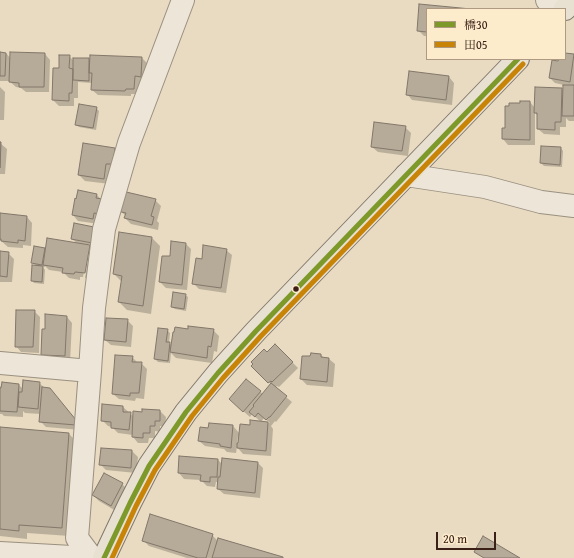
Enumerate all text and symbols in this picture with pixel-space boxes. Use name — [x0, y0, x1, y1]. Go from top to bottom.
legend — [426, 8, 566, 60]
text: 橋30 — [464, 16, 488, 33]
text: 田05 — [464, 36, 488, 53]
unlabelled marker — [291, 284, 301, 294]
scale bar — [438, 524, 498, 550]
text: 20 m — [443, 530, 467, 547]

